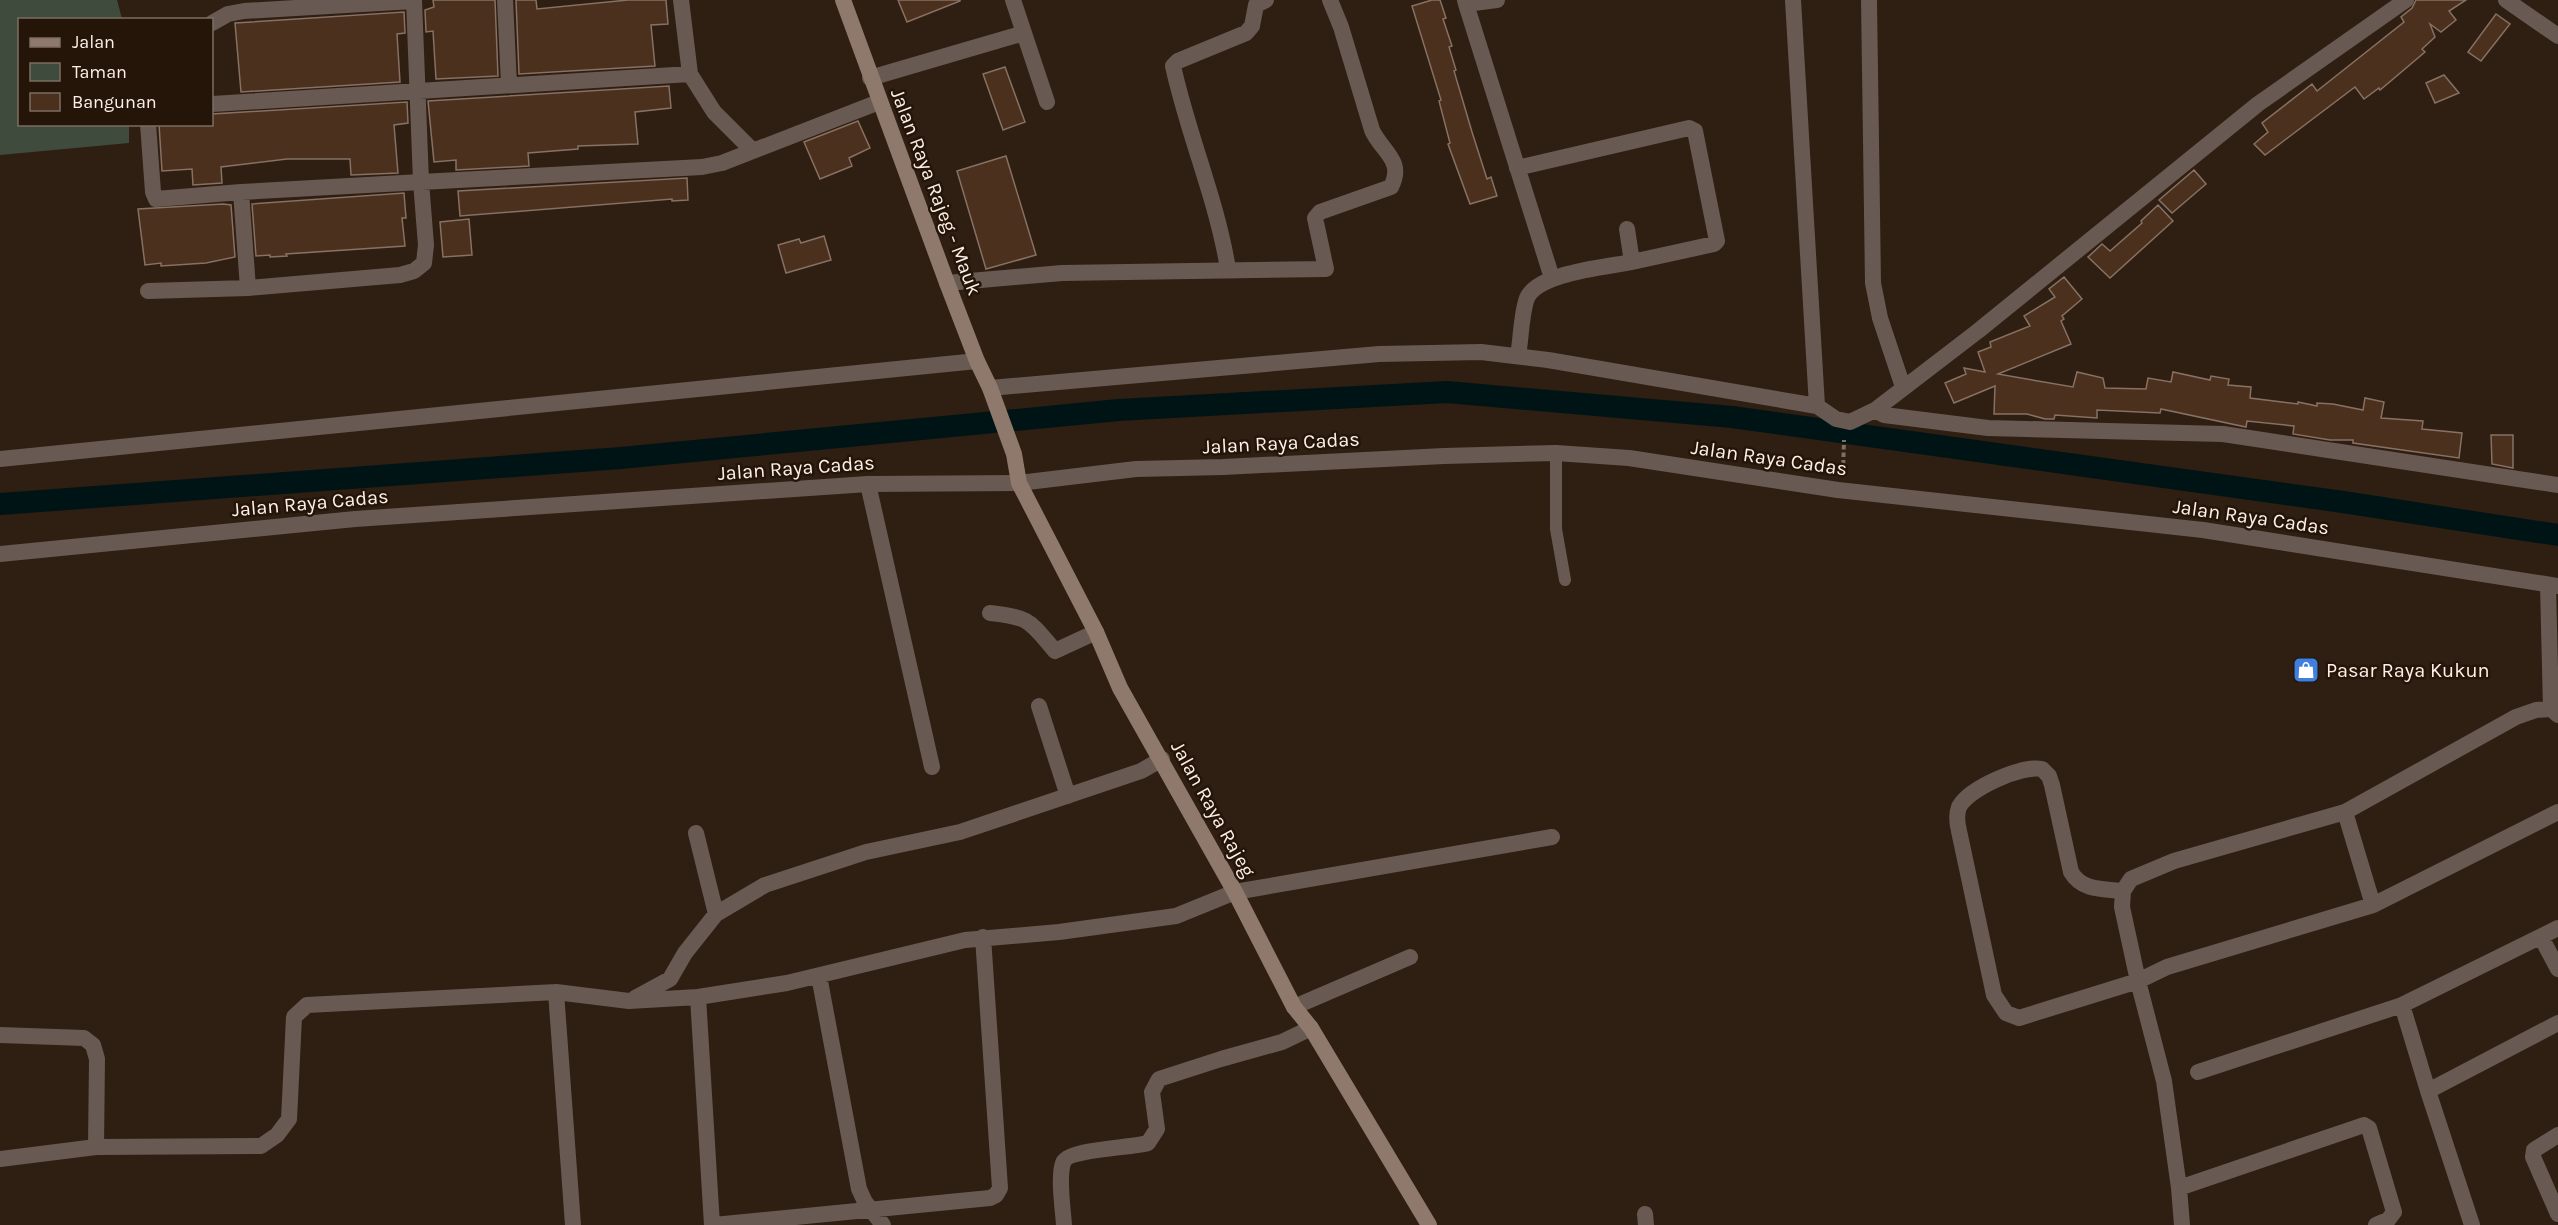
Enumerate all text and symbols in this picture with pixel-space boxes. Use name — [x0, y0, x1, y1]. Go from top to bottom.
legend — [18, 18, 213, 126]
text: Jalan — [72, 31, 115, 53]
text: Taman — [72, 61, 127, 83]
street label: Jalan Raya Rajeg - Mauk — [886, 85, 986, 299]
text: Bangunan — [72, 91, 157, 113]
street label: Jalan Raya Cadas — [1202, 427, 1360, 459]
street label: Jalan Raya Cadas — [1689, 436, 1849, 480]
street label: Jalan Raya Cadas — [717, 451, 875, 485]
street label: Jalan Raya Cadas — [231, 485, 389, 521]
street label: Jalan Raya Cadas — [2171, 495, 2331, 539]
shop icon: Pasar Raya Kukun — [2291, 655, 2321, 685]
place label: Pasar Raya Kukun — [2326, 659, 2490, 682]
street label: Jalan Raya Rajeg — [1166, 737, 1260, 881]

